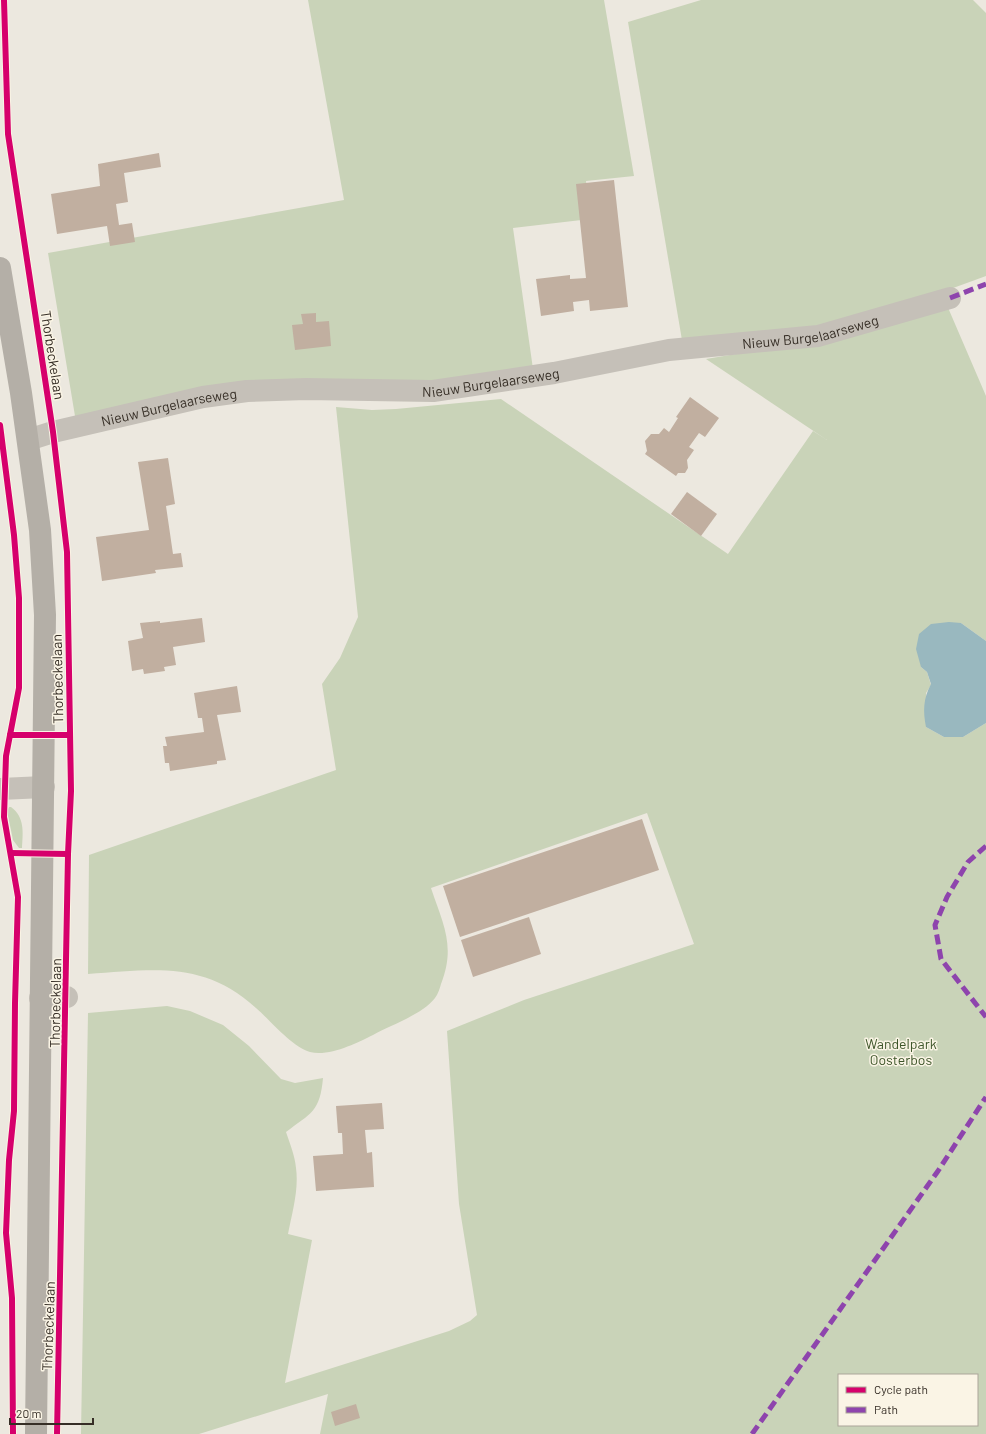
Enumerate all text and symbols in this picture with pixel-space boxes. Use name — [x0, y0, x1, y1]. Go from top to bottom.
street label: Thorbeckelaan — [38, 309, 68, 401]
street label: Nieuw Burgelaarseweg — [741, 311, 880, 352]
street label: Nieuw Burgelaarseweg — [422, 364, 561, 400]
street label: Nieuw Burgelaarseweg — [99, 384, 238, 429]
street label: Thorbeckelaan — [48, 634, 66, 724]
street label: Thorbeckelaan — [46, 958, 64, 1048]
park label: Wandelpark Oosterbos — [865, 1035, 937, 1068]
street label: Thorbeckelaan — [38, 1281, 58, 1371]
legend — [838, 1374, 978, 1426]
text: Cycle path — [874, 1382, 928, 1396]
scale bar — [10, 1400, 93, 1426]
text: Path — [874, 1402, 898, 1416]
text: 20 m — [16, 1406, 42, 1420]

